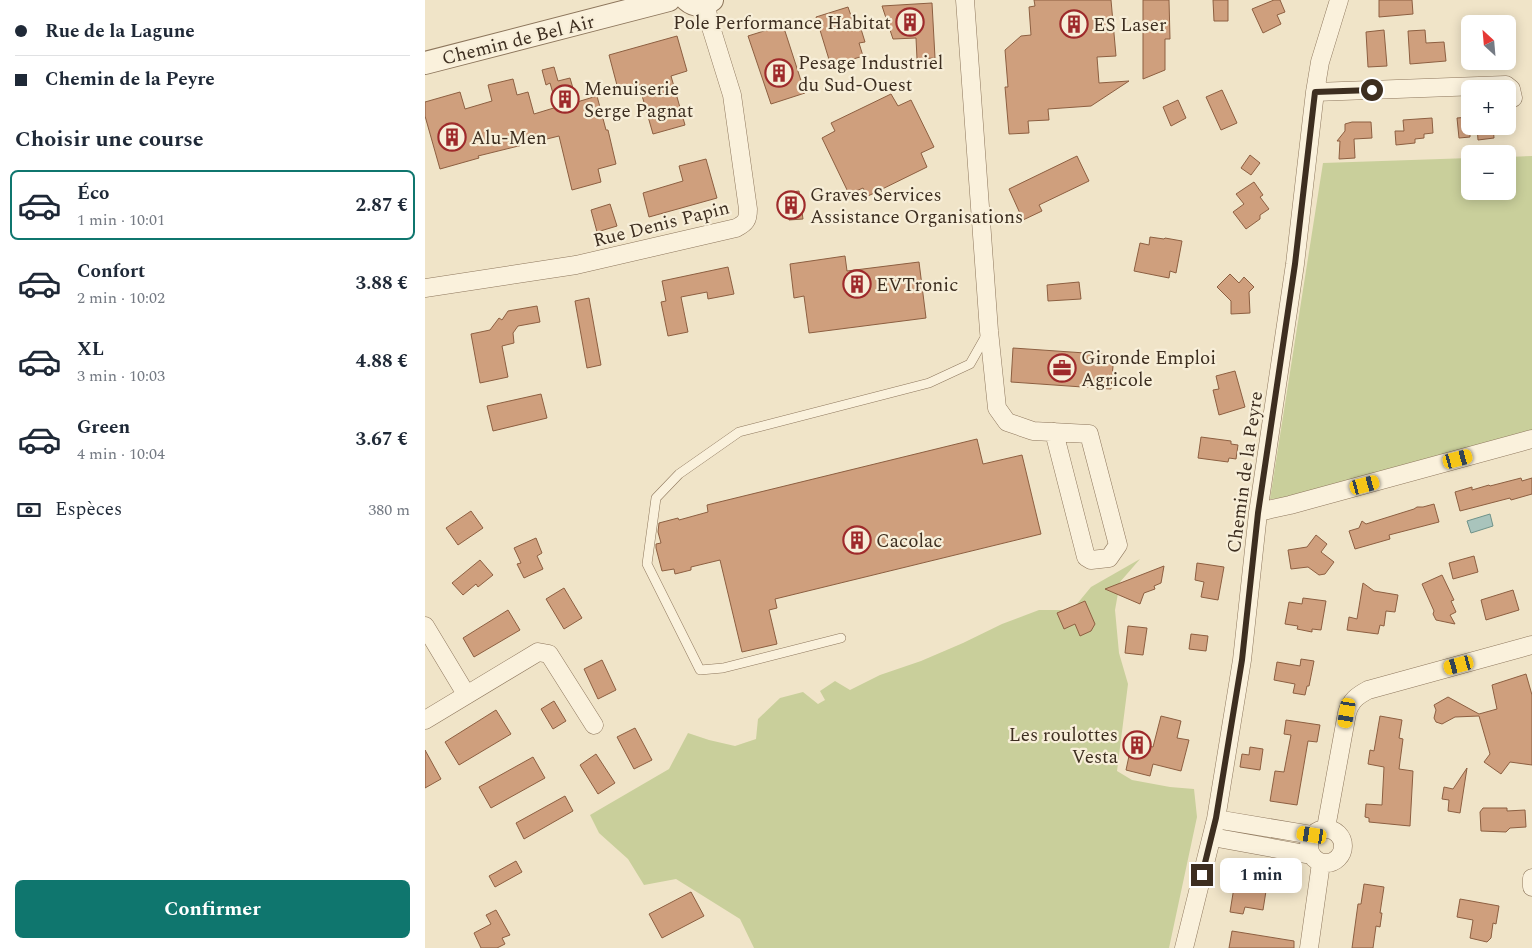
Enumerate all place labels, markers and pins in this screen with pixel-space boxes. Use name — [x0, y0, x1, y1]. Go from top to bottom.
building icon: Pole Performance Habitat — [895, 7, 925, 37]
place label: Pole Performance Habitat — [673, 9, 891, 38]
building icon: ES Laser — [1059, 9, 1089, 39]
place label: ES Laser — [1093, 11, 1167, 40]
place label: Pesage Industriel du Sud-Ouest — [798, 49, 943, 100]
building icon: Pesage Industriel du Sud-Ouest — [764, 58, 794, 88]
place label: Menuiserie Serge Pagnat — [584, 75, 694, 126]
building icon: Menuiserie Serge Pagnat — [550, 84, 580, 114]
building icon: Alu-Men — [437, 122, 467, 152]
place label: Alu-Men — [471, 124, 547, 153]
place label: Graves Services Assistance Organisations — [810, 181, 1023, 232]
building icon: Graves Services Assistance Organisations — [776, 190, 806, 220]
building icon: EVTronic — [842, 269, 872, 299]
place label: EVTronic — [876, 271, 958, 300]
place label: Gironde Emploi Agricole — [1081, 344, 1216, 395]
office icon: Gironde Emploi Agricole — [1047, 353, 1077, 383]
building icon: Cacolac — [842, 525, 872, 555]
place label: Cacolac — [876, 527, 942, 556]
place label: Les roulottes Vesta — [1009, 721, 1119, 772]
building icon: Les roulottes Vesta — [1122, 730, 1152, 760]

